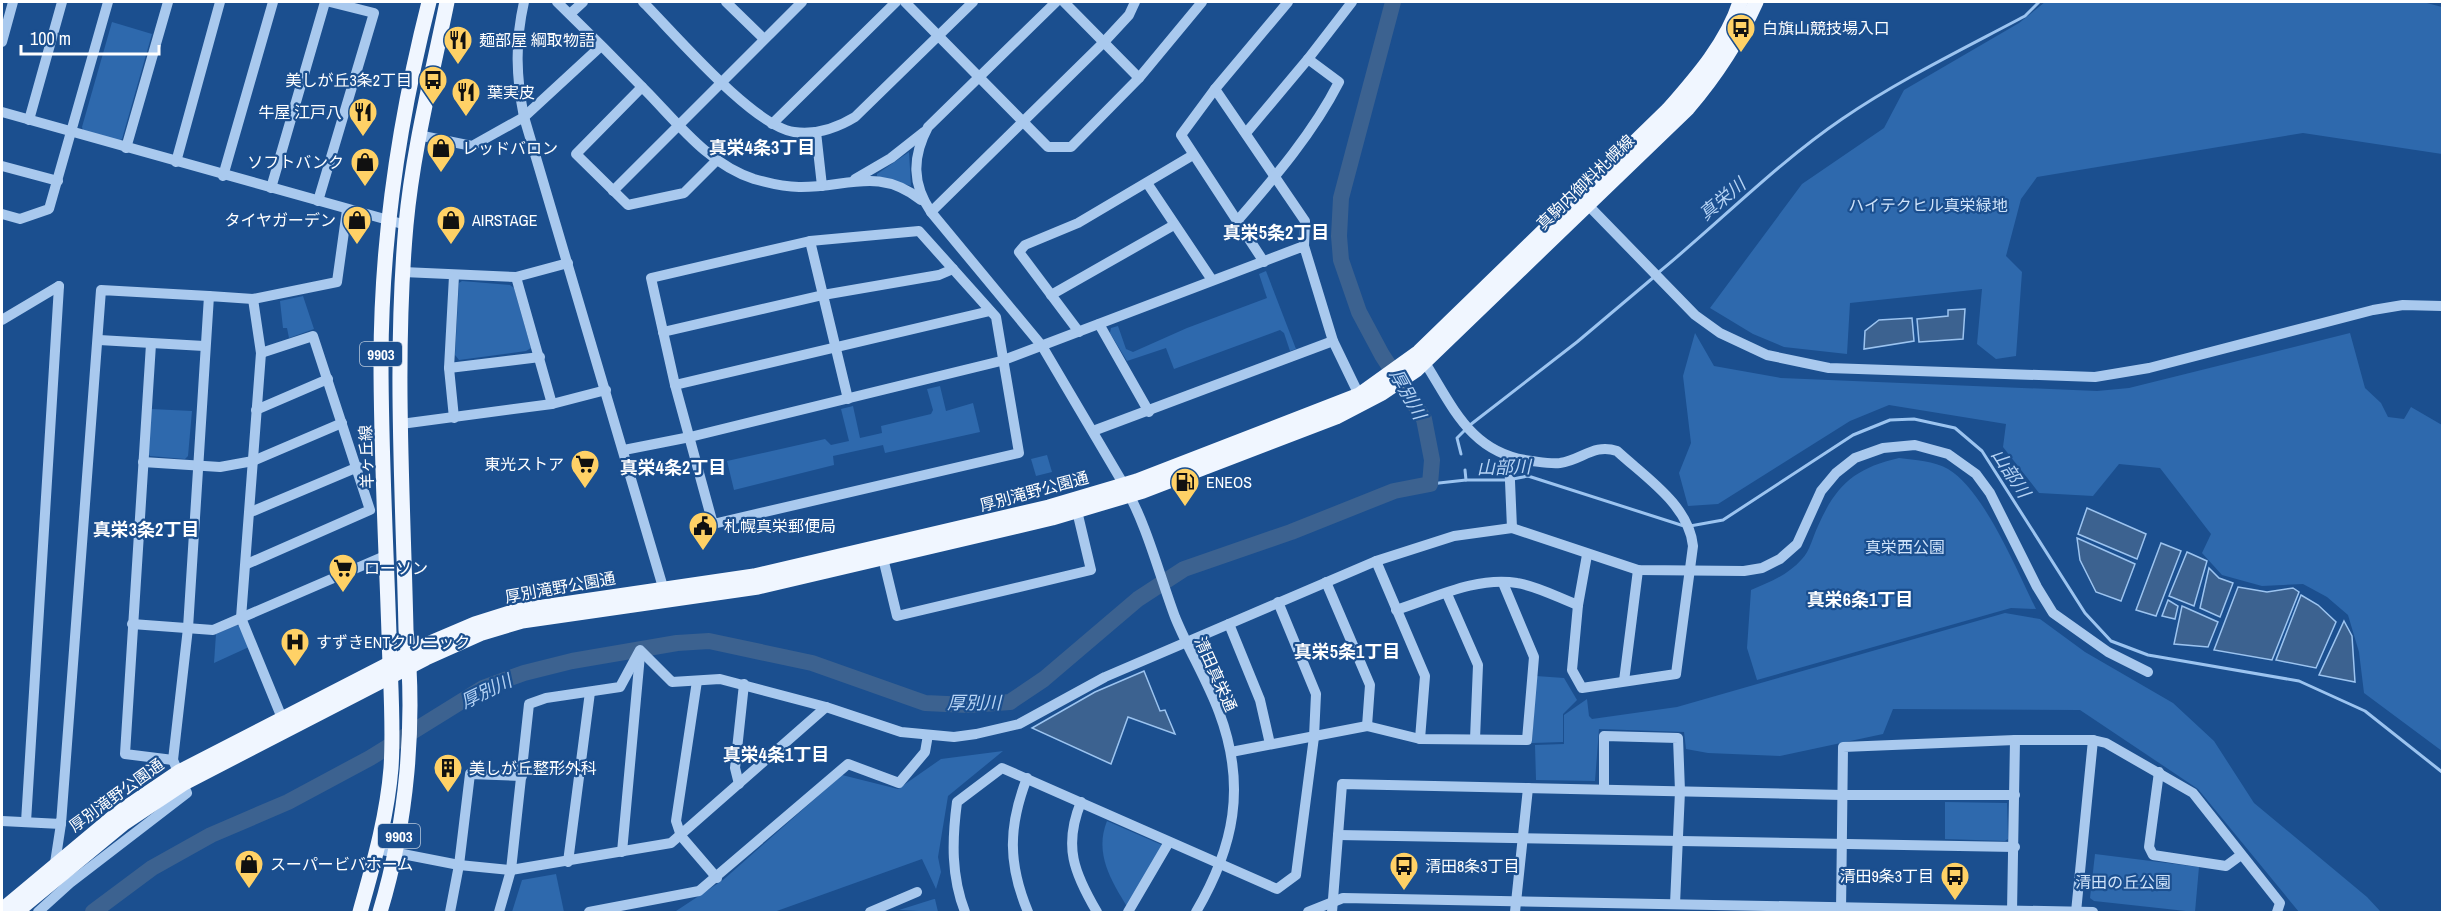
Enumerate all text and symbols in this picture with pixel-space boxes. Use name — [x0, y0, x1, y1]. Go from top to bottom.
bus stop icon: 白旗山競技場入口 — [1725, 12, 1757, 54]
place label: 白旗山競技場入口 — [1762, 17, 1890, 39]
scale bar — [21, 18, 159, 56]
restaurant icon: 麺部屋 綱取物語 — [442, 24, 474, 66]
text: 100 m — [30, 26, 71, 51]
place label: 麺部屋 綱取物語 — [479, 29, 595, 51]
bus stop icon: 美しが丘3条2丁目 — [417, 64, 449, 106]
place label: 美しが丘3条2丁目 — [285, 69, 412, 91]
restaurant icon: 葉実皮 — [450, 76, 482, 118]
place label: 葉実皮 — [487, 81, 535, 103]
restaurant icon: 牛屋 江戸八 — [347, 96, 379, 138]
place label: 牛屋 江戸八 — [258, 101, 342, 123]
street label: 真駒内御料札幌線 — [1531, 130, 1639, 234]
shop icon: レッドバロン — [425, 132, 457, 174]
district label: 真栄4条3丁目 — [709, 135, 815, 160]
place label: レッドバロン — [462, 137, 558, 159]
shop icon: ソフトバンク — [349, 146, 381, 188]
place label: ソフトバンク — [247, 151, 344, 173]
water label: 真栄川 — [1693, 171, 1752, 226]
park label: ハイテクヒル真栄緑地 — [1848, 194, 2008, 216]
shop icon: タイヤガーデン — [341, 204, 373, 246]
shop icon: AIRSTAGE — [435, 204, 467, 246]
place label: タイヤガーデン — [224, 209, 336, 231]
place label: AIRSTAGE — [471, 209, 537, 231]
district label: 真栄5条2丁目 — [1223, 220, 1329, 245]
road number: 9903 — [360, 342, 402, 366]
water label: 厚別川 — [1384, 364, 1433, 425]
street label: 羊ヶ丘線 — [354, 425, 378, 489]
water label: 山部川 — [1986, 444, 2037, 504]
supermarket icon: 東光ストア — [569, 448, 601, 490]
place label: 東光ストア — [484, 453, 564, 475]
water label: 山部川 — [1477, 454, 1533, 480]
district label: 真栄4条2丁目 — [620, 455, 726, 480]
street label: 厚別滝野公園通 — [977, 466, 1091, 516]
fuel station icon: ENEOS — [1169, 466, 1201, 508]
place label: ENEOS — [1206, 471, 1252, 493]
public building icon: 札幌真栄郵便局 — [687, 510, 719, 552]
place label: 札幌真栄郵便局 — [724, 515, 836, 537]
district label: 真栄3条2丁目 — [93, 517, 199, 542]
park label: 真栄西公園 — [1865, 536, 1945, 558]
supermarket icon: ローソン — [327, 552, 359, 594]
place label: ローソン — [364, 557, 428, 579]
street label: 厚別滝野公園通 — [503, 566, 617, 608]
district label: 真栄6条1丁目 — [1807, 587, 1913, 612]
hospital icon: すずきENTクリニック — [279, 626, 311, 668]
place label: すずきENTクリニック — [316, 631, 470, 653]
street label: 清田真栄通 — [1190, 633, 1242, 715]
district label: 真栄5条1丁目 — [1294, 639, 1400, 664]
water label: 厚別川 — [456, 667, 518, 714]
water label: 厚別川 — [947, 690, 1003, 715]
district label: 真栄4条1丁目 — [723, 742, 829, 767]
building icon: 美しが丘整形外科 — [432, 752, 464, 794]
street label: 厚別滝野公園通 — [64, 753, 168, 837]
place label: 美しが丘整形外科 — [469, 757, 597, 779]
road number: 9903 — [378, 824, 420, 848]
shop icon: スーパービバホーム — [233, 848, 265, 890]
bus stop icon: 清田8条3丁目 — [1388, 850, 1420, 892]
place label: スーパービバホーム — [270, 853, 413, 875]
place label: 清田8条3丁目 — [1425, 855, 1520, 877]
bus stop icon: 清田9条3丁目 — [1939, 860, 1971, 902]
place label: 清田9条3丁目 — [1839, 865, 1934, 887]
park label: 清田の丘公園 — [2075, 871, 2171, 893]

